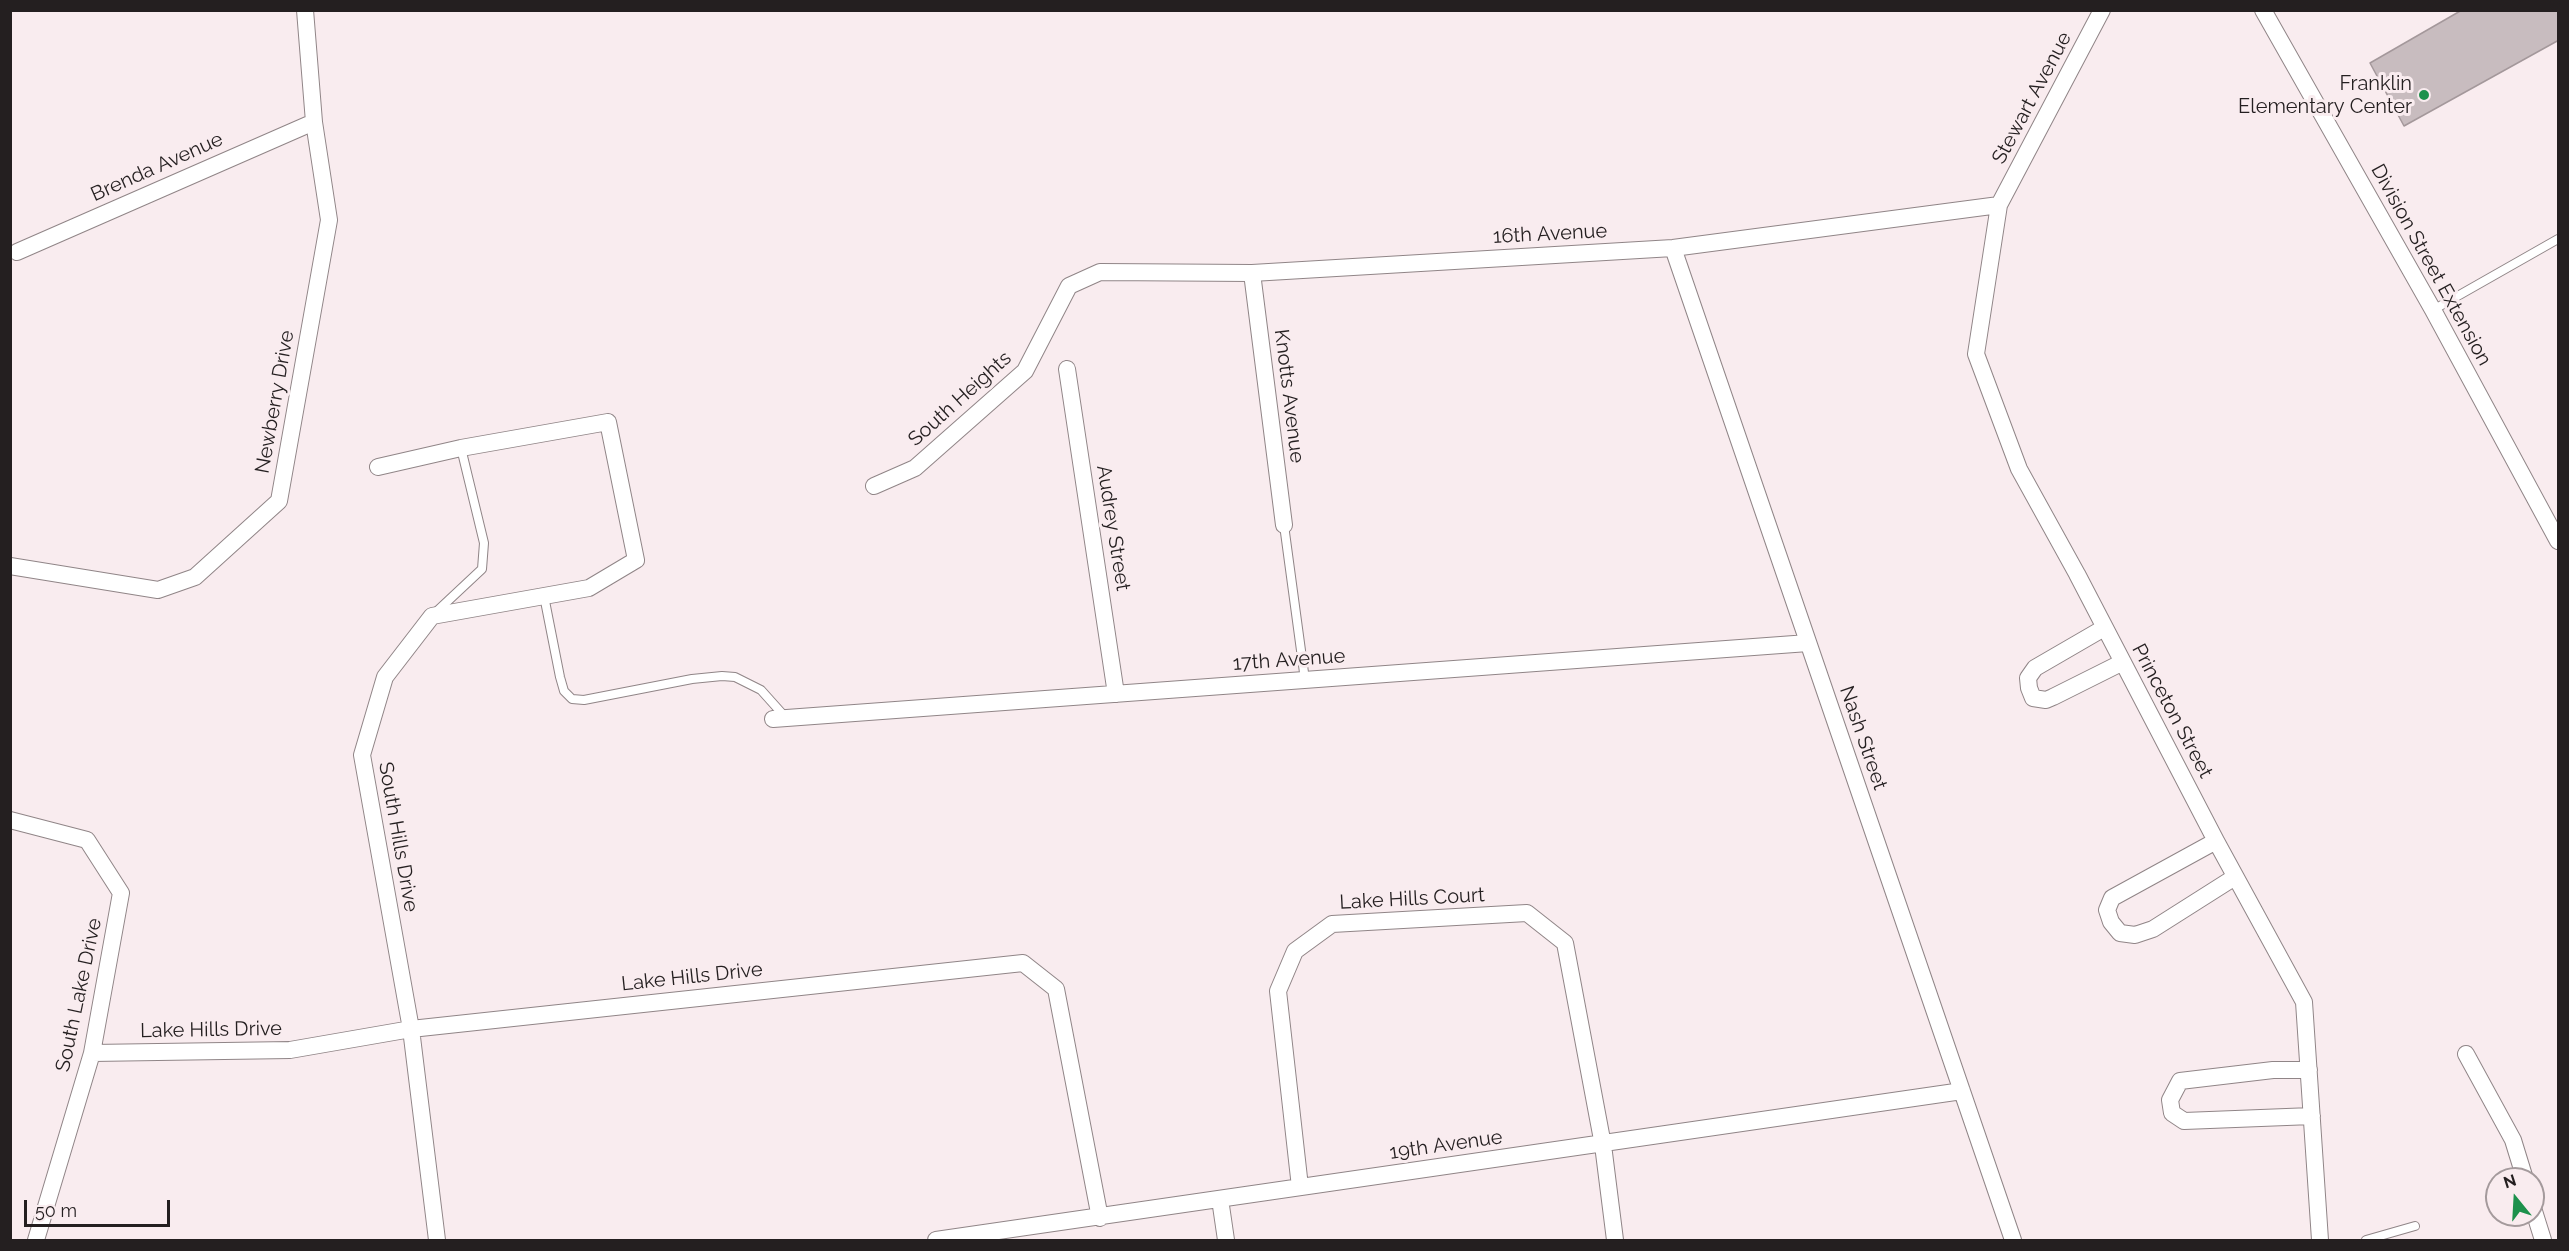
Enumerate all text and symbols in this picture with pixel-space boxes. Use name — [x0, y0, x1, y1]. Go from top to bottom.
street label: Stewart Avenue — [1987, 28, 2077, 168]
place label: Franklin Elementary Center — [2238, 72, 2412, 119]
marker: Franklin Elementary Center — [2417, 88, 2431, 102]
street label: Brenda Avenue — [87, 127, 227, 207]
street label: Division Street Extension — [2366, 160, 2496, 370]
street label: 16th Avenue — [1492, 219, 1608, 249]
street label: Knotts Avenue — [1269, 328, 1309, 464]
street label: Newberry Drive — [251, 329, 299, 475]
street label: South Heights — [904, 346, 1016, 452]
street label: Audrey Street — [1091, 463, 1135, 593]
street label: Princeton Street — [2127, 640, 2217, 782]
street label: 17th Avenue — [1232, 644, 1346, 676]
street label: Nash Street — [1834, 683, 1892, 793]
street label: South Hills Drive — [373, 760, 423, 914]
street label: Lake Hills Court — [1339, 883, 1485, 915]
street label: South Lake Drive — [51, 916, 107, 1074]
street label: Lake Hills Drive — [620, 958, 764, 996]
street label: Lake Hills Drive — [140, 1017, 282, 1043]
street label: 19th Avenue — [1388, 1125, 1504, 1165]
north arrow — [2485, 1167, 2545, 1227]
text: N — [2501, 1170, 2519, 1192]
scale bar — [27, 1188, 172, 1226]
text: 50 m — [35, 1200, 77, 1221]

